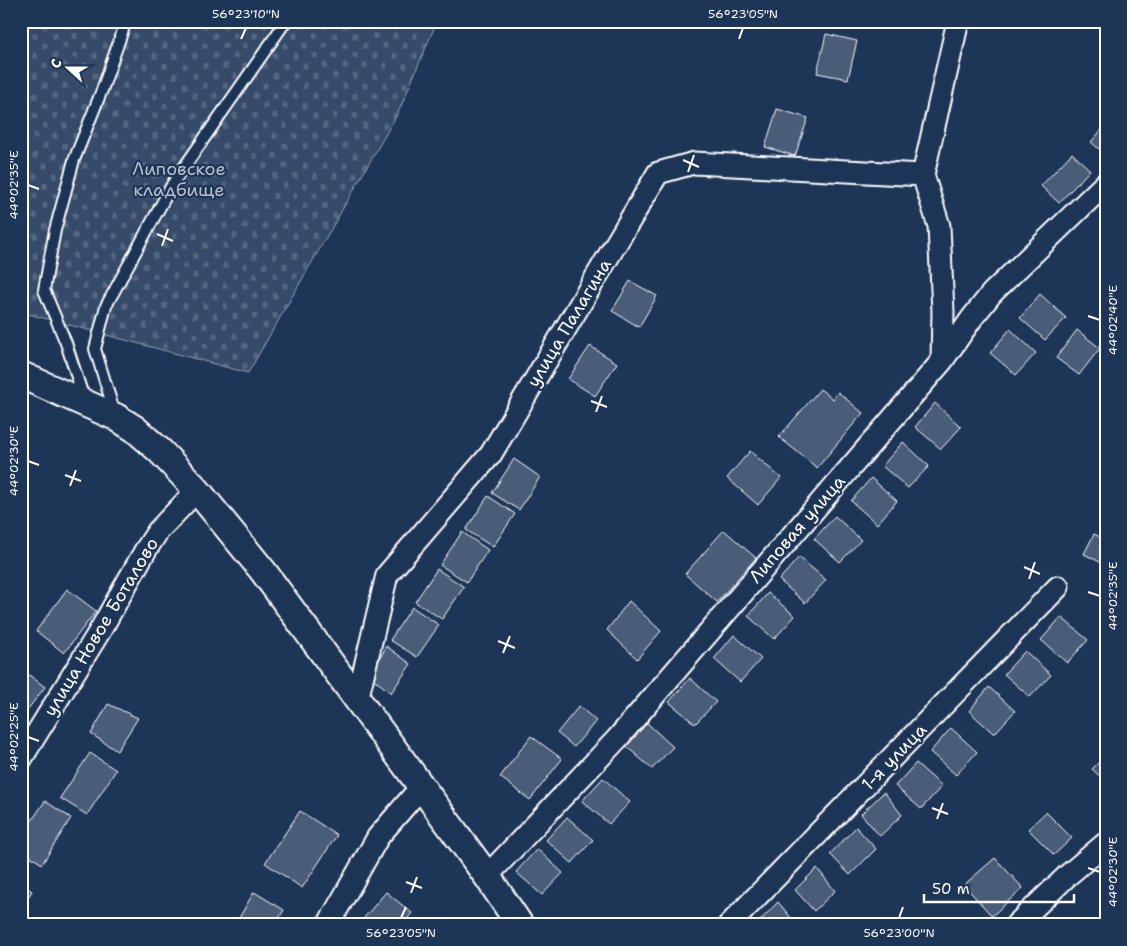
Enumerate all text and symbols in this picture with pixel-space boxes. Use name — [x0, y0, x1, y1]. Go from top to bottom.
text: 56°23'10"N — [212, 6, 280, 22]
text: 56°23'05"N — [708, 6, 778, 22]
north arrow — [42, 42, 92, 92]
text: С — [46, 56, 66, 71]
text: 44°02'35"E — [6, 151, 22, 219]
park label: Липовское кладбище — [132, 157, 226, 202]
street label: улица Палагина — [521, 254, 617, 392]
text: 44°02'40"E — [1105, 285, 1121, 355]
text: 44°02'30"E — [6, 426, 22, 496]
street label: Липовая улица — [743, 470, 851, 588]
street label: улица Новое Боталово — [38, 533, 164, 721]
text: 44°02'35"E — [1105, 562, 1121, 630]
text: 44°02'25"E — [6, 702, 22, 772]
street label: 1-я улица — [856, 718, 932, 796]
text: 44°02'30"E — [1105, 837, 1121, 907]
scale bar — [924, 871, 1074, 903]
text: 50 m — [932, 879, 970, 899]
text: 56°23'05"N — [366, 925, 436, 941]
text: 56°23'00"N — [863, 925, 935, 941]

